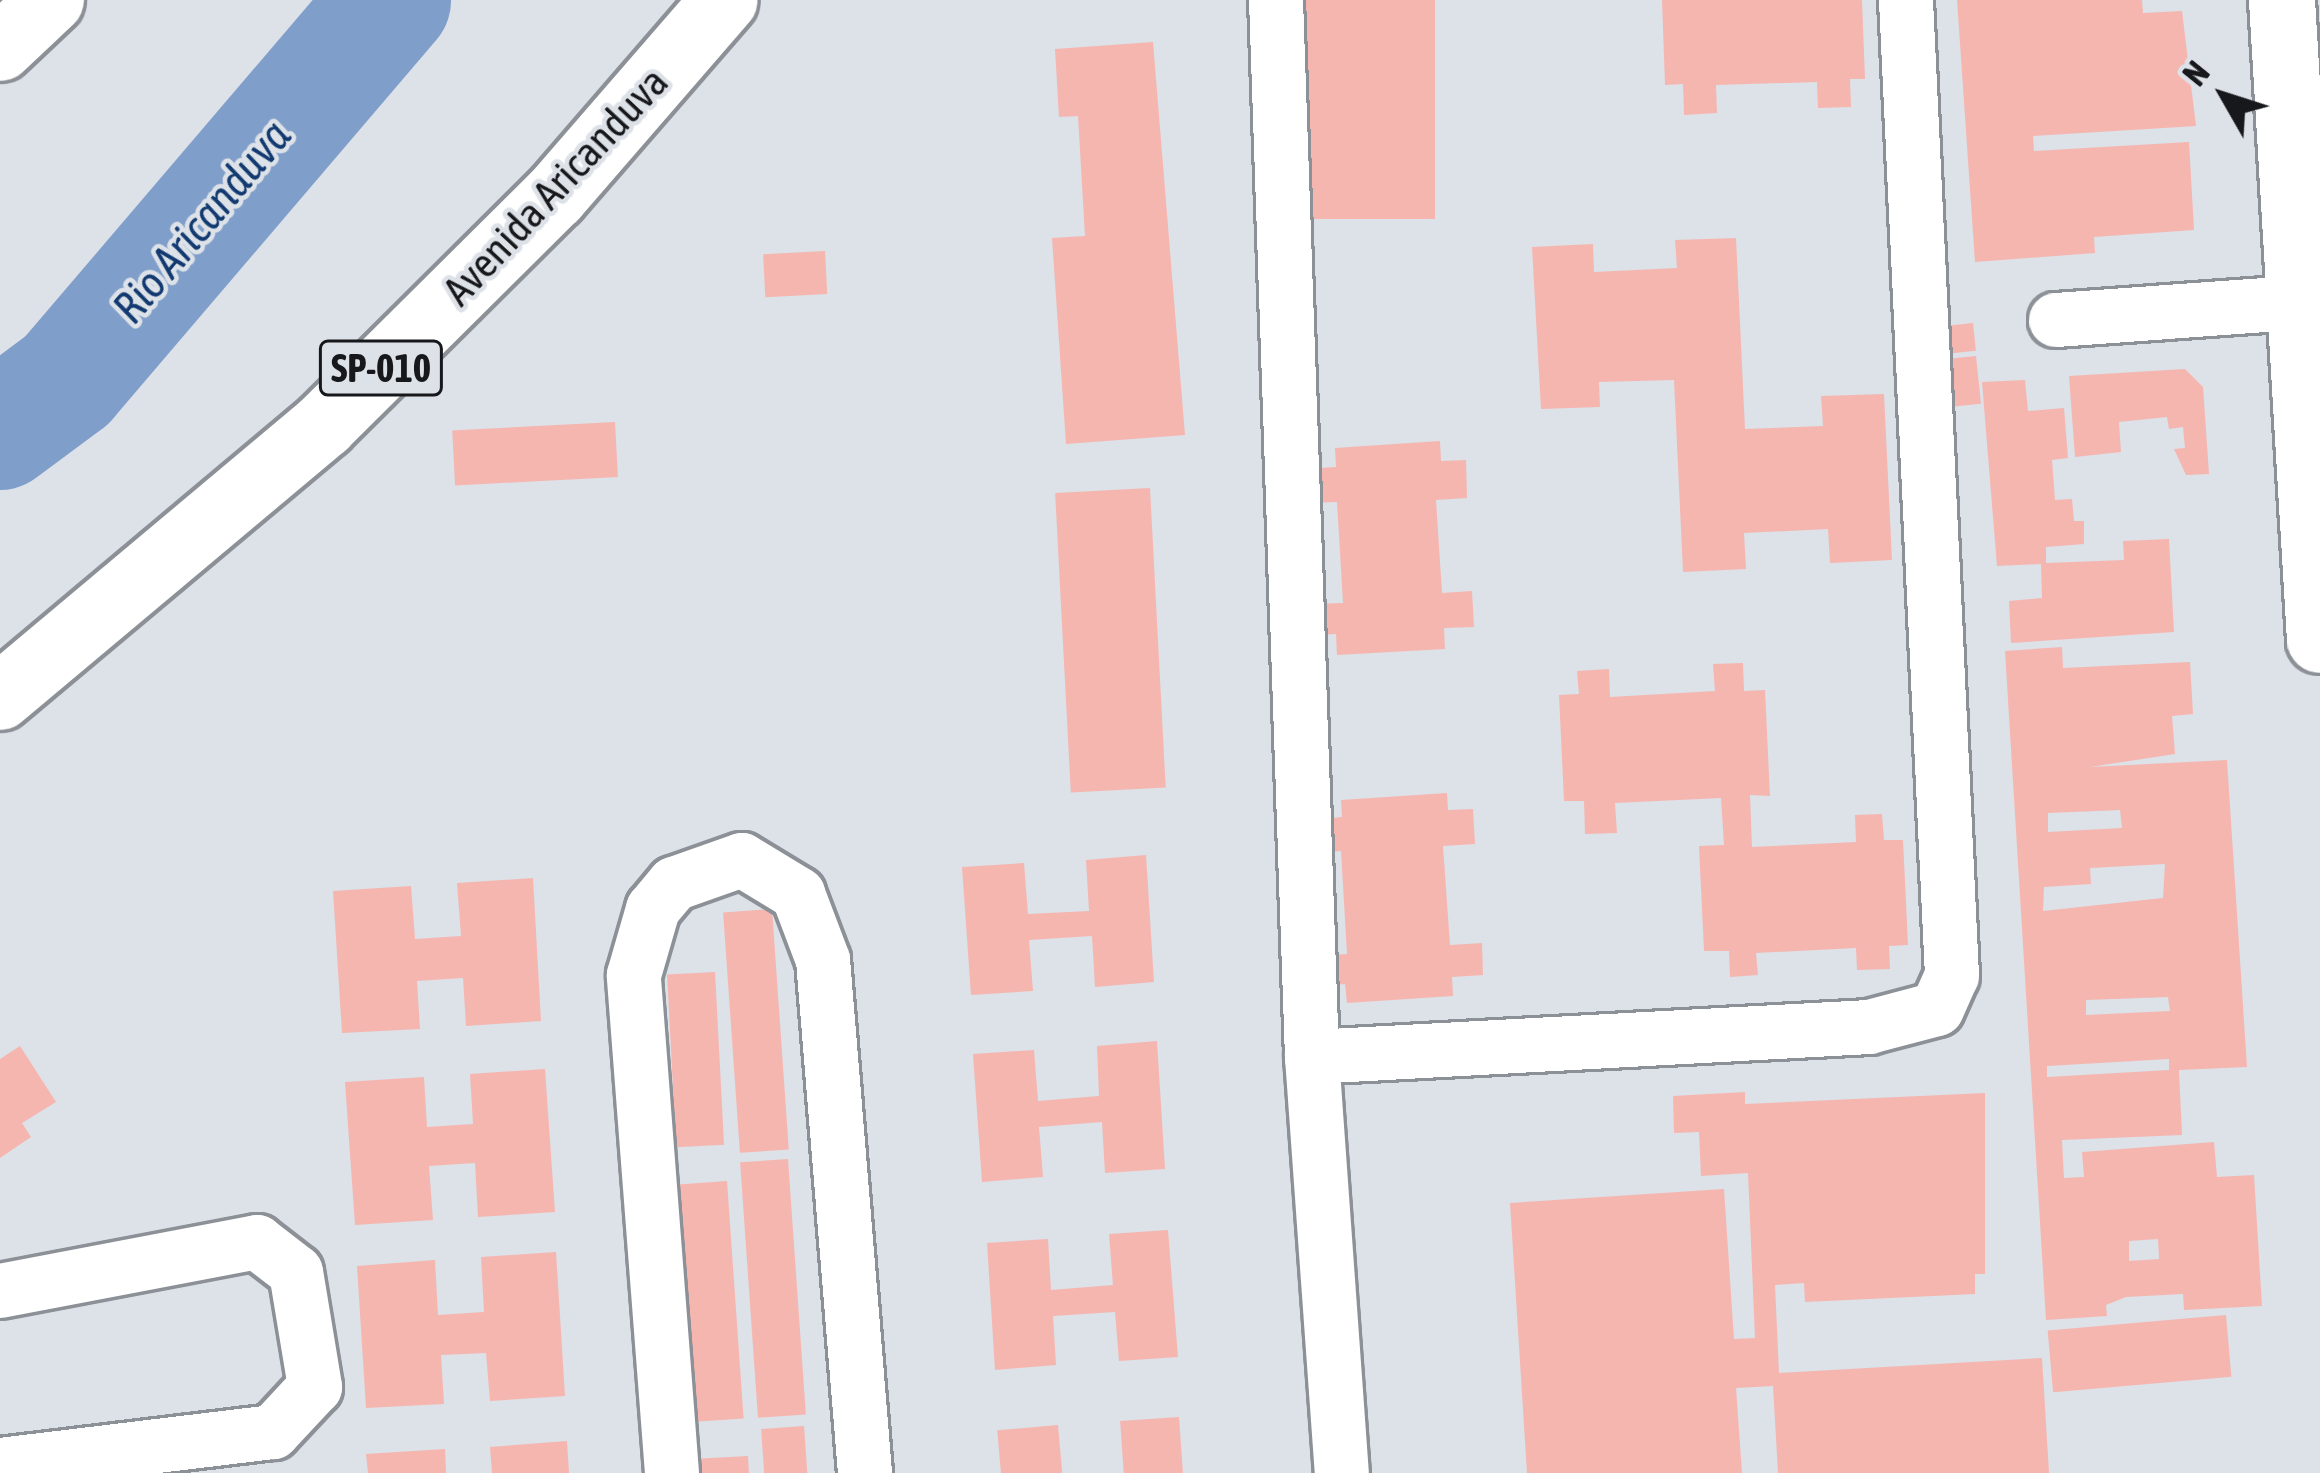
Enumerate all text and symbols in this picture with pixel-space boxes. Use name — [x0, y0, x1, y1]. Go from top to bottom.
north arrow — [2164, 36, 2284, 156]
text: N — [2175, 54, 2217, 93]
street label: Avenida Aricanduva — [432, 57, 678, 315]
water label: Rio Aricanduva — [102, 110, 302, 334]
road number: SP-010 — [318, 335, 444, 401]

